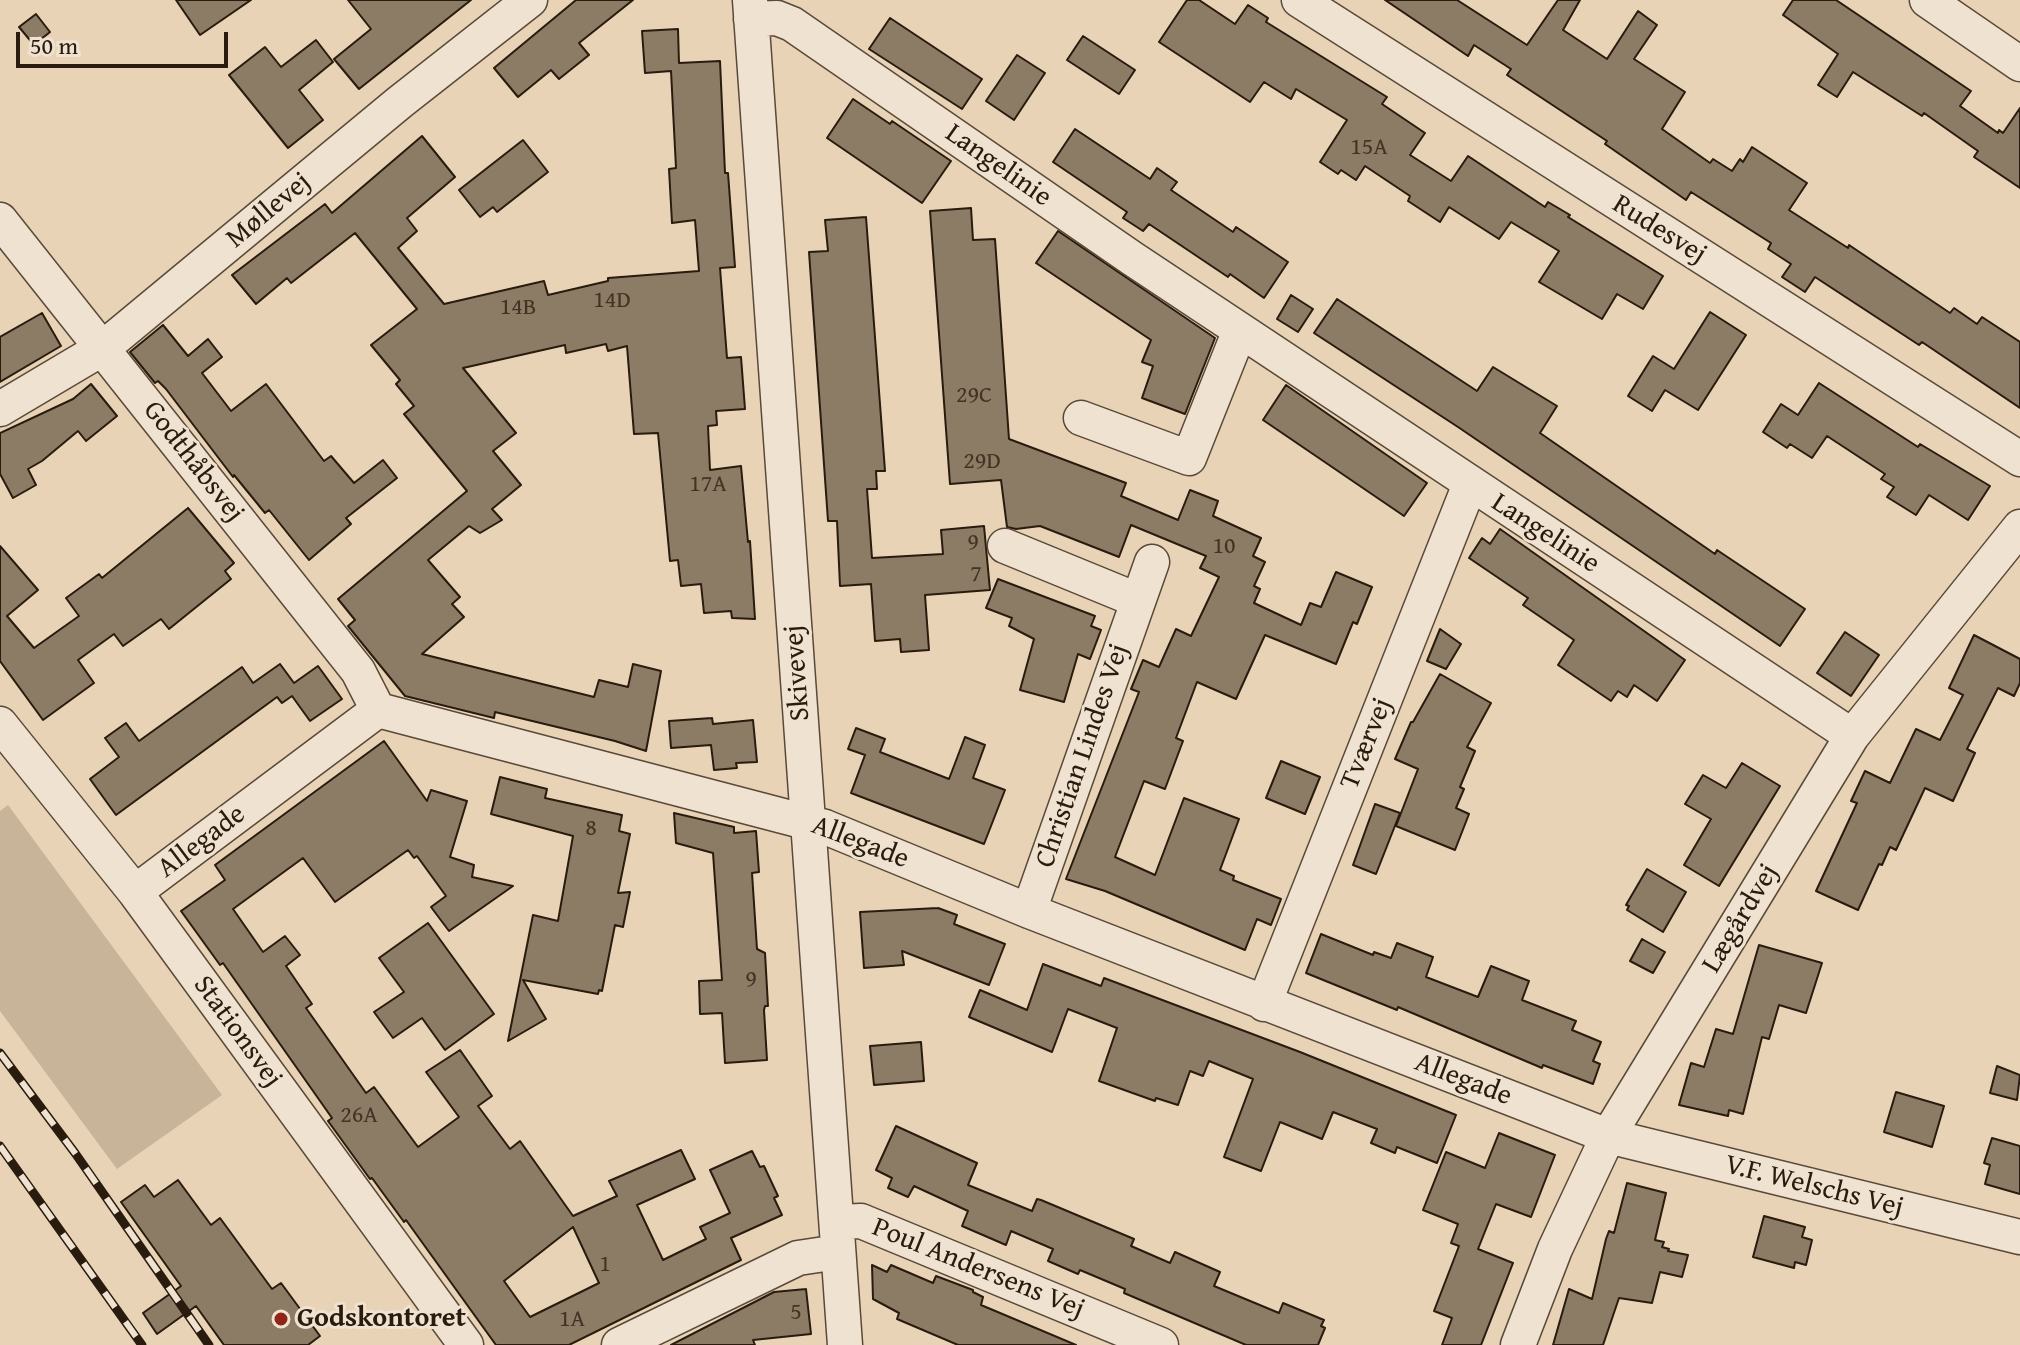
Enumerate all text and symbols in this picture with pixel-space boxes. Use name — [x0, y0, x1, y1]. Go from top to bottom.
scale bar — [20, 16, 232, 66]
text: 50 m — [30, 28, 78, 63]
street label: Langelinie — [938, 117, 1058, 215]
house number: 15A — [1350, 134, 1388, 162]
street label: Møllevej — [220, 166, 318, 256]
street label: Rudesvej — [1606, 188, 1712, 272]
house number: 14D — [593, 287, 631, 315]
house number: 14B — [500, 294, 536, 322]
house number: 29C — [956, 382, 992, 410]
street label: Godthåbsvej — [135, 395, 251, 529]
house number: 29D — [963, 448, 1001, 476]
house number: 17A — [689, 471, 727, 499]
street label: Langelinie — [1485, 487, 1605, 581]
house number: 9 — [967, 529, 979, 557]
house number: 10 — [1212, 533, 1236, 561]
house number: 7 — [970, 561, 982, 589]
street label: Skivevej — [778, 624, 818, 722]
street label: Christian Lindes Vej — [1029, 640, 1137, 872]
street label: Tværvej — [1334, 694, 1400, 794]
street label: Allegade — [152, 798, 252, 886]
street label: Allegade — [807, 809, 913, 877]
house number: 8 — [585, 815, 597, 843]
street label: Lægårdvej — [1696, 859, 1786, 979]
house number: 9 — [745, 966, 757, 994]
street label: Stationsvej — [185, 970, 289, 1094]
street label: Allegade — [1410, 1046, 1516, 1114]
house number: 26A — [340, 1102, 378, 1130]
street label: V.F. Welschs Vej — [1721, 1149, 1907, 1225]
street label: Poul Andersens Vej — [867, 1211, 1089, 1327]
house number: 1 — [599, 1251, 611, 1279]
house number: 5 — [790, 1299, 802, 1327]
place label: Godskontoret — [297, 1302, 466, 1336]
house number: 1A — [559, 1306, 585, 1334]
marker: Godskontoret — [272, 1310, 290, 1328]

